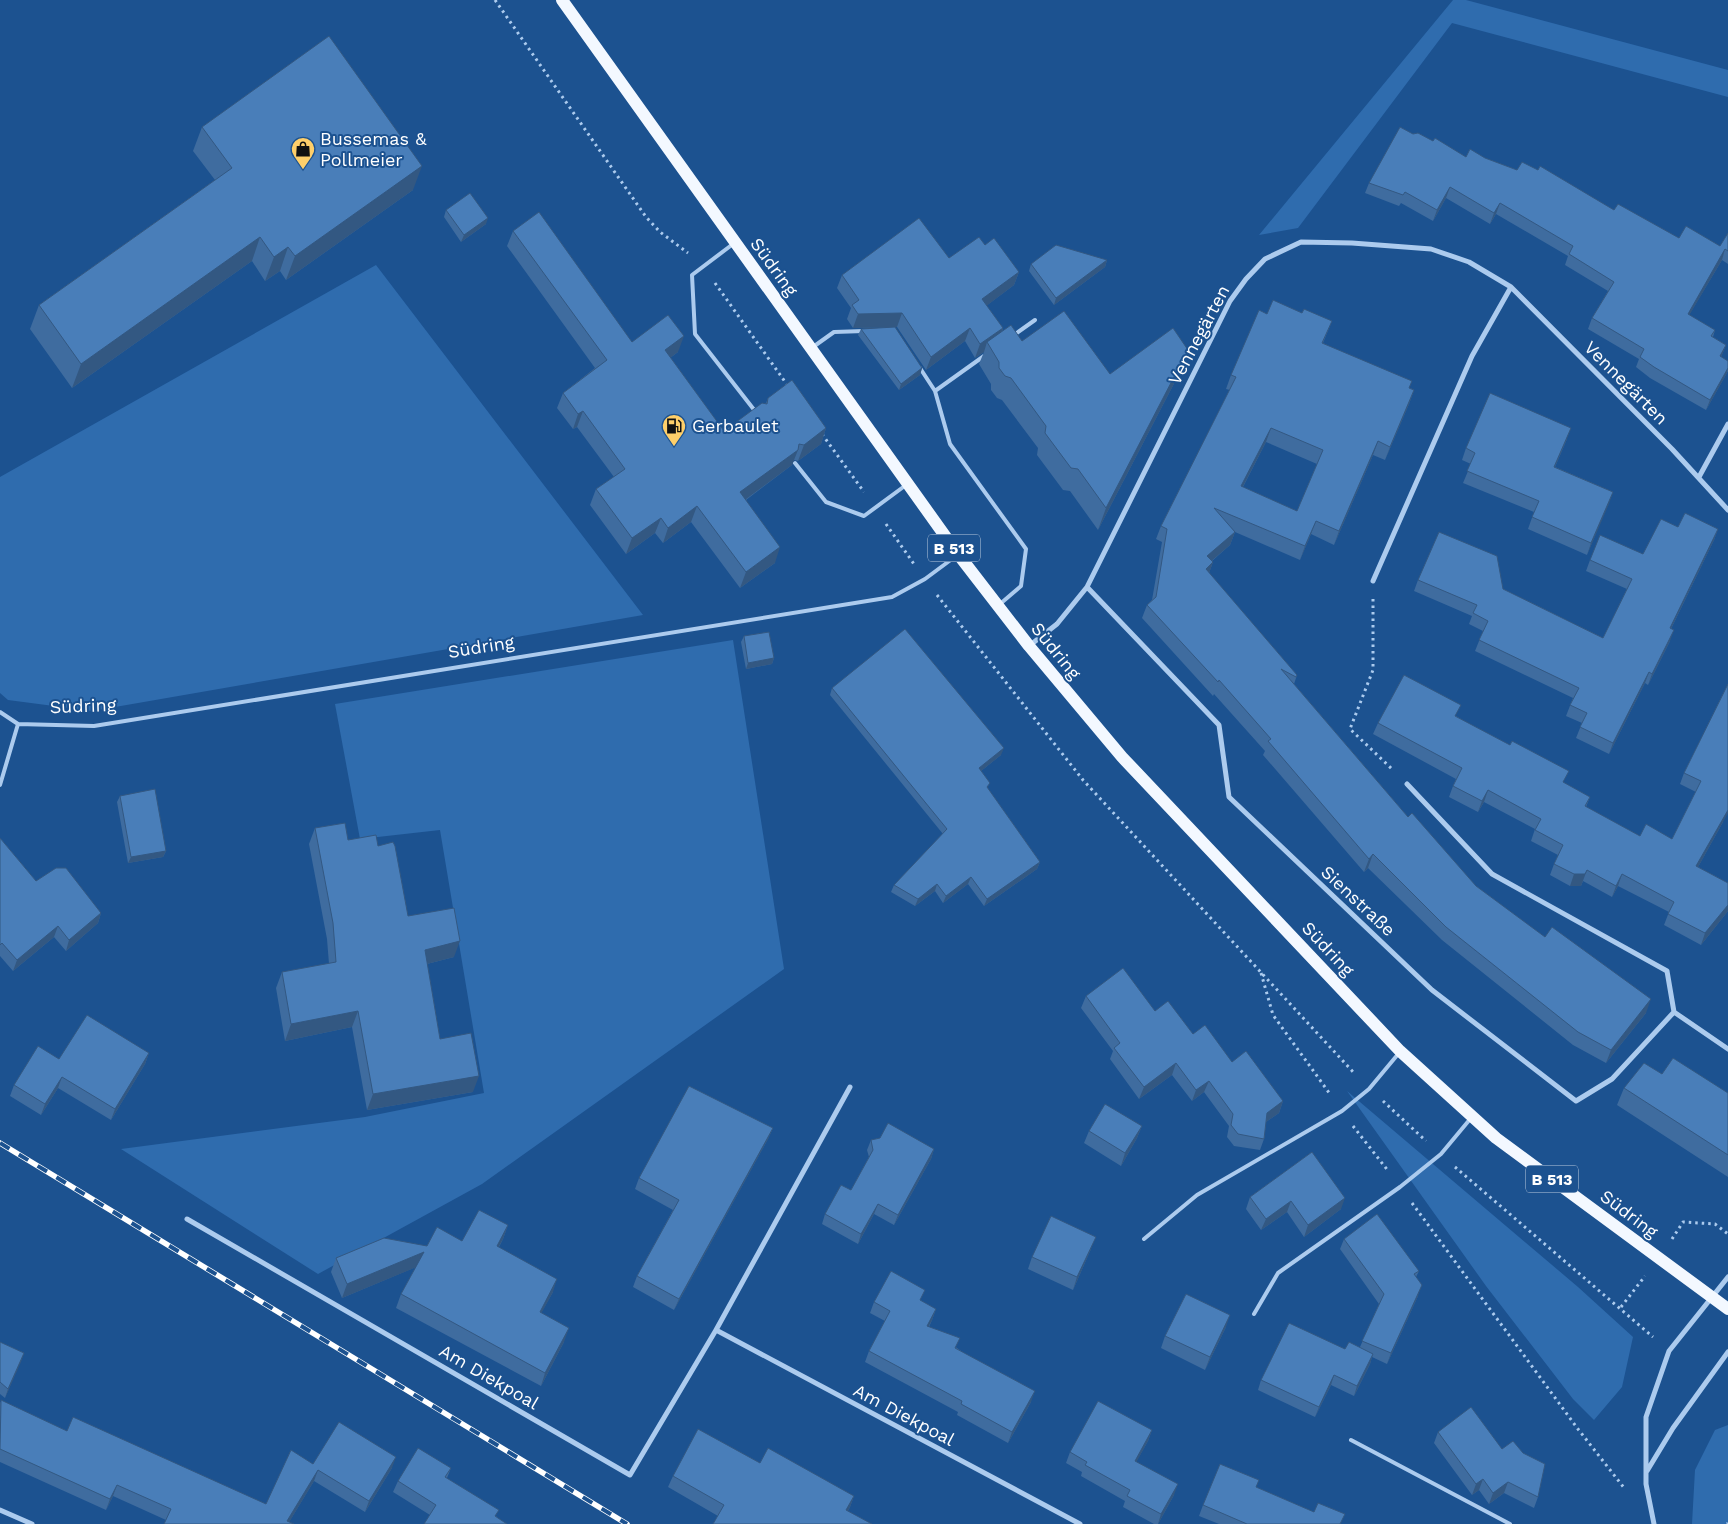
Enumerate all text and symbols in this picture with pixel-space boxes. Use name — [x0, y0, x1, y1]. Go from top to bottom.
place label: Bussemas & Pollmeier — [320, 128, 427, 170]
shop icon: Bussemas & Pollmeier — [290, 136, 316, 170]
street label: Südring — [746, 234, 803, 300]
street label: Vennegärten — [1164, 281, 1234, 388]
street label: Vennegärten — [1580, 336, 1673, 429]
fuel station icon: Gerbaulet — [661, 413, 687, 447]
place label: Gerbaulet — [692, 415, 779, 436]
road number: B 513 — [928, 534, 980, 562]
street label: Südring — [1027, 618, 1086, 684]
street label: Südring — [446, 631, 516, 662]
street label: Südring — [49, 694, 117, 717]
street label: Sienstraße — [1317, 861, 1400, 940]
street label: Südring — [1298, 917, 1359, 981]
road number: B 513 — [1526, 1166, 1578, 1192]
street label: Südring — [1596, 1185, 1663, 1242]
street label: Am Diekpoal — [436, 1340, 543, 1414]
street label: Am Diekpoal — [850, 1379, 959, 1450]

